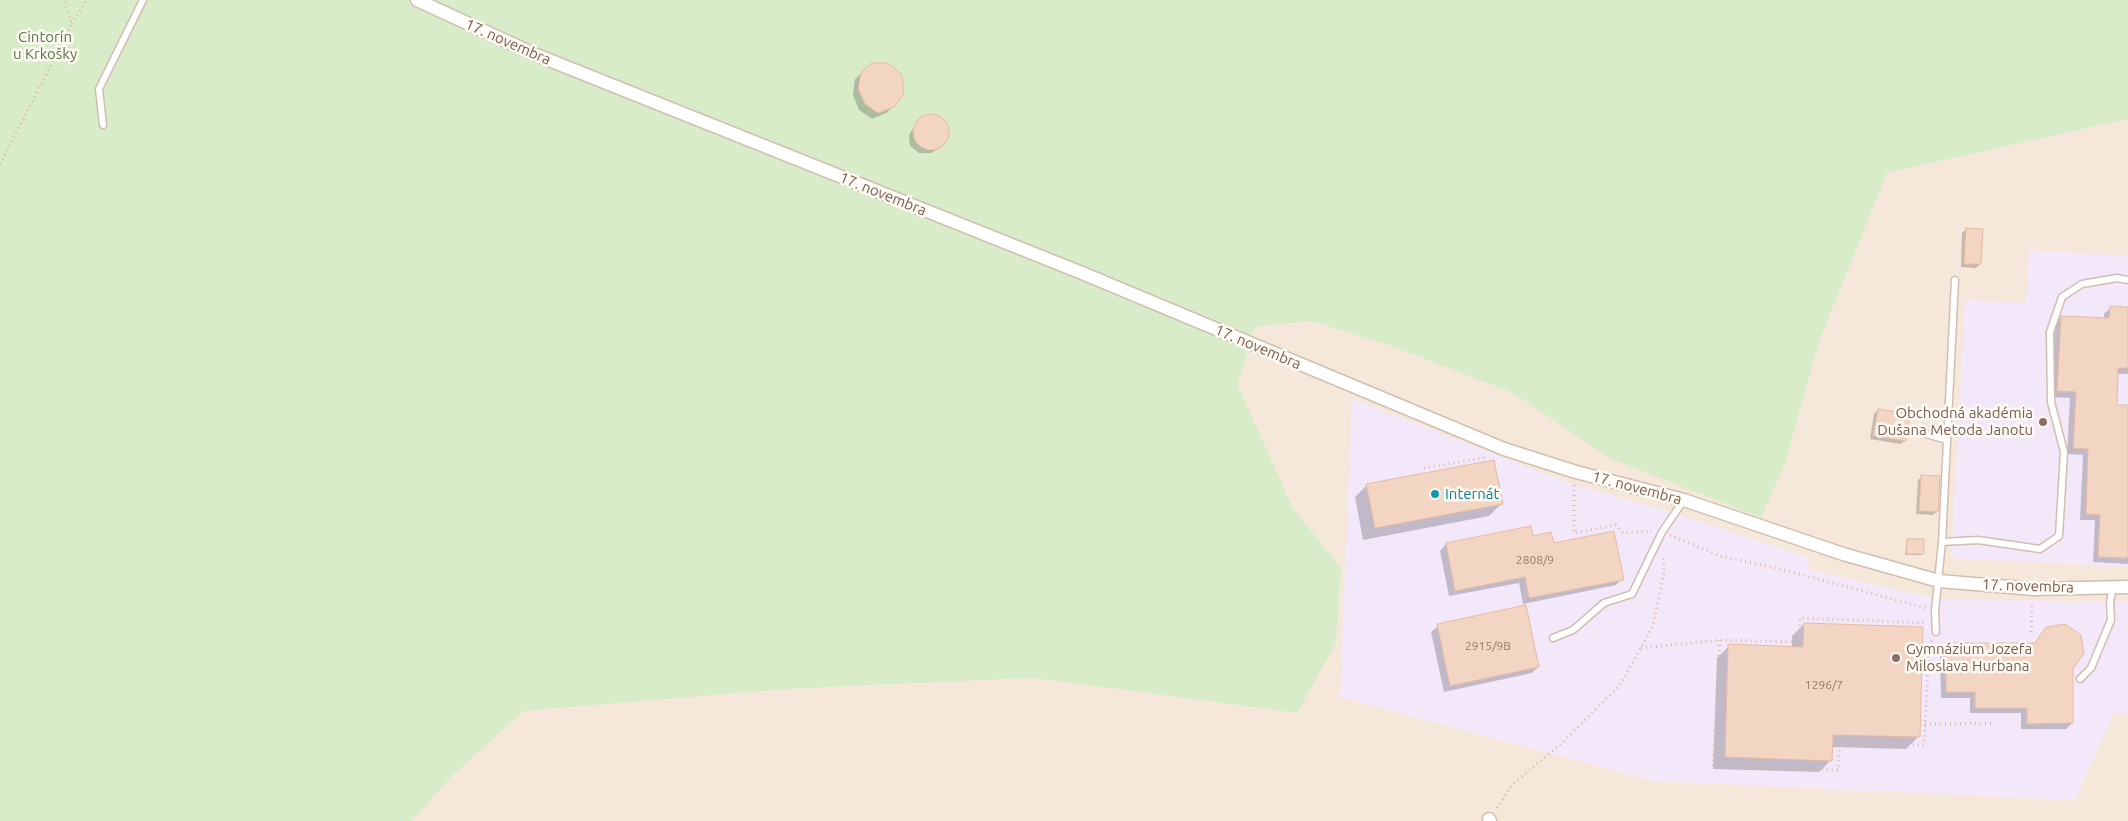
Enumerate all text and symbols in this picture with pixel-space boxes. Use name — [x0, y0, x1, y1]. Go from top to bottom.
street label: 17. novembra — [462, 15, 554, 69]
park label: Cintorín u Krkošky — [13, 28, 77, 63]
street label: 17. novembra — [837, 168, 929, 220]
street label: 17. novembra — [1212, 321, 1304, 373]
place label: Obchodná akadémia Dušana Metoda Janotu — [1877, 404, 2033, 439]
marker: Obchodná akadémia Dušana Metoda Janotu — [2037, 416, 2049, 428]
street label: 17. novembra — [1590, 467, 1684, 509]
place label: Internát — [1445, 485, 1499, 503]
marker: Internát — [1429, 488, 1441, 500]
house number: 2808/9 — [1516, 553, 1554, 567]
street label: 17. novembra — [1982, 575, 2074, 597]
house number: 2915/9B — [1465, 639, 1511, 653]
place label: Gymnázium Jozefa Miloslava Hurbana — [1906, 640, 2032, 675]
marker: Gymnázium Jozefa Miloslava Hurbana — [1890, 652, 1902, 664]
house number: 1296/7 — [1805, 678, 1843, 692]

